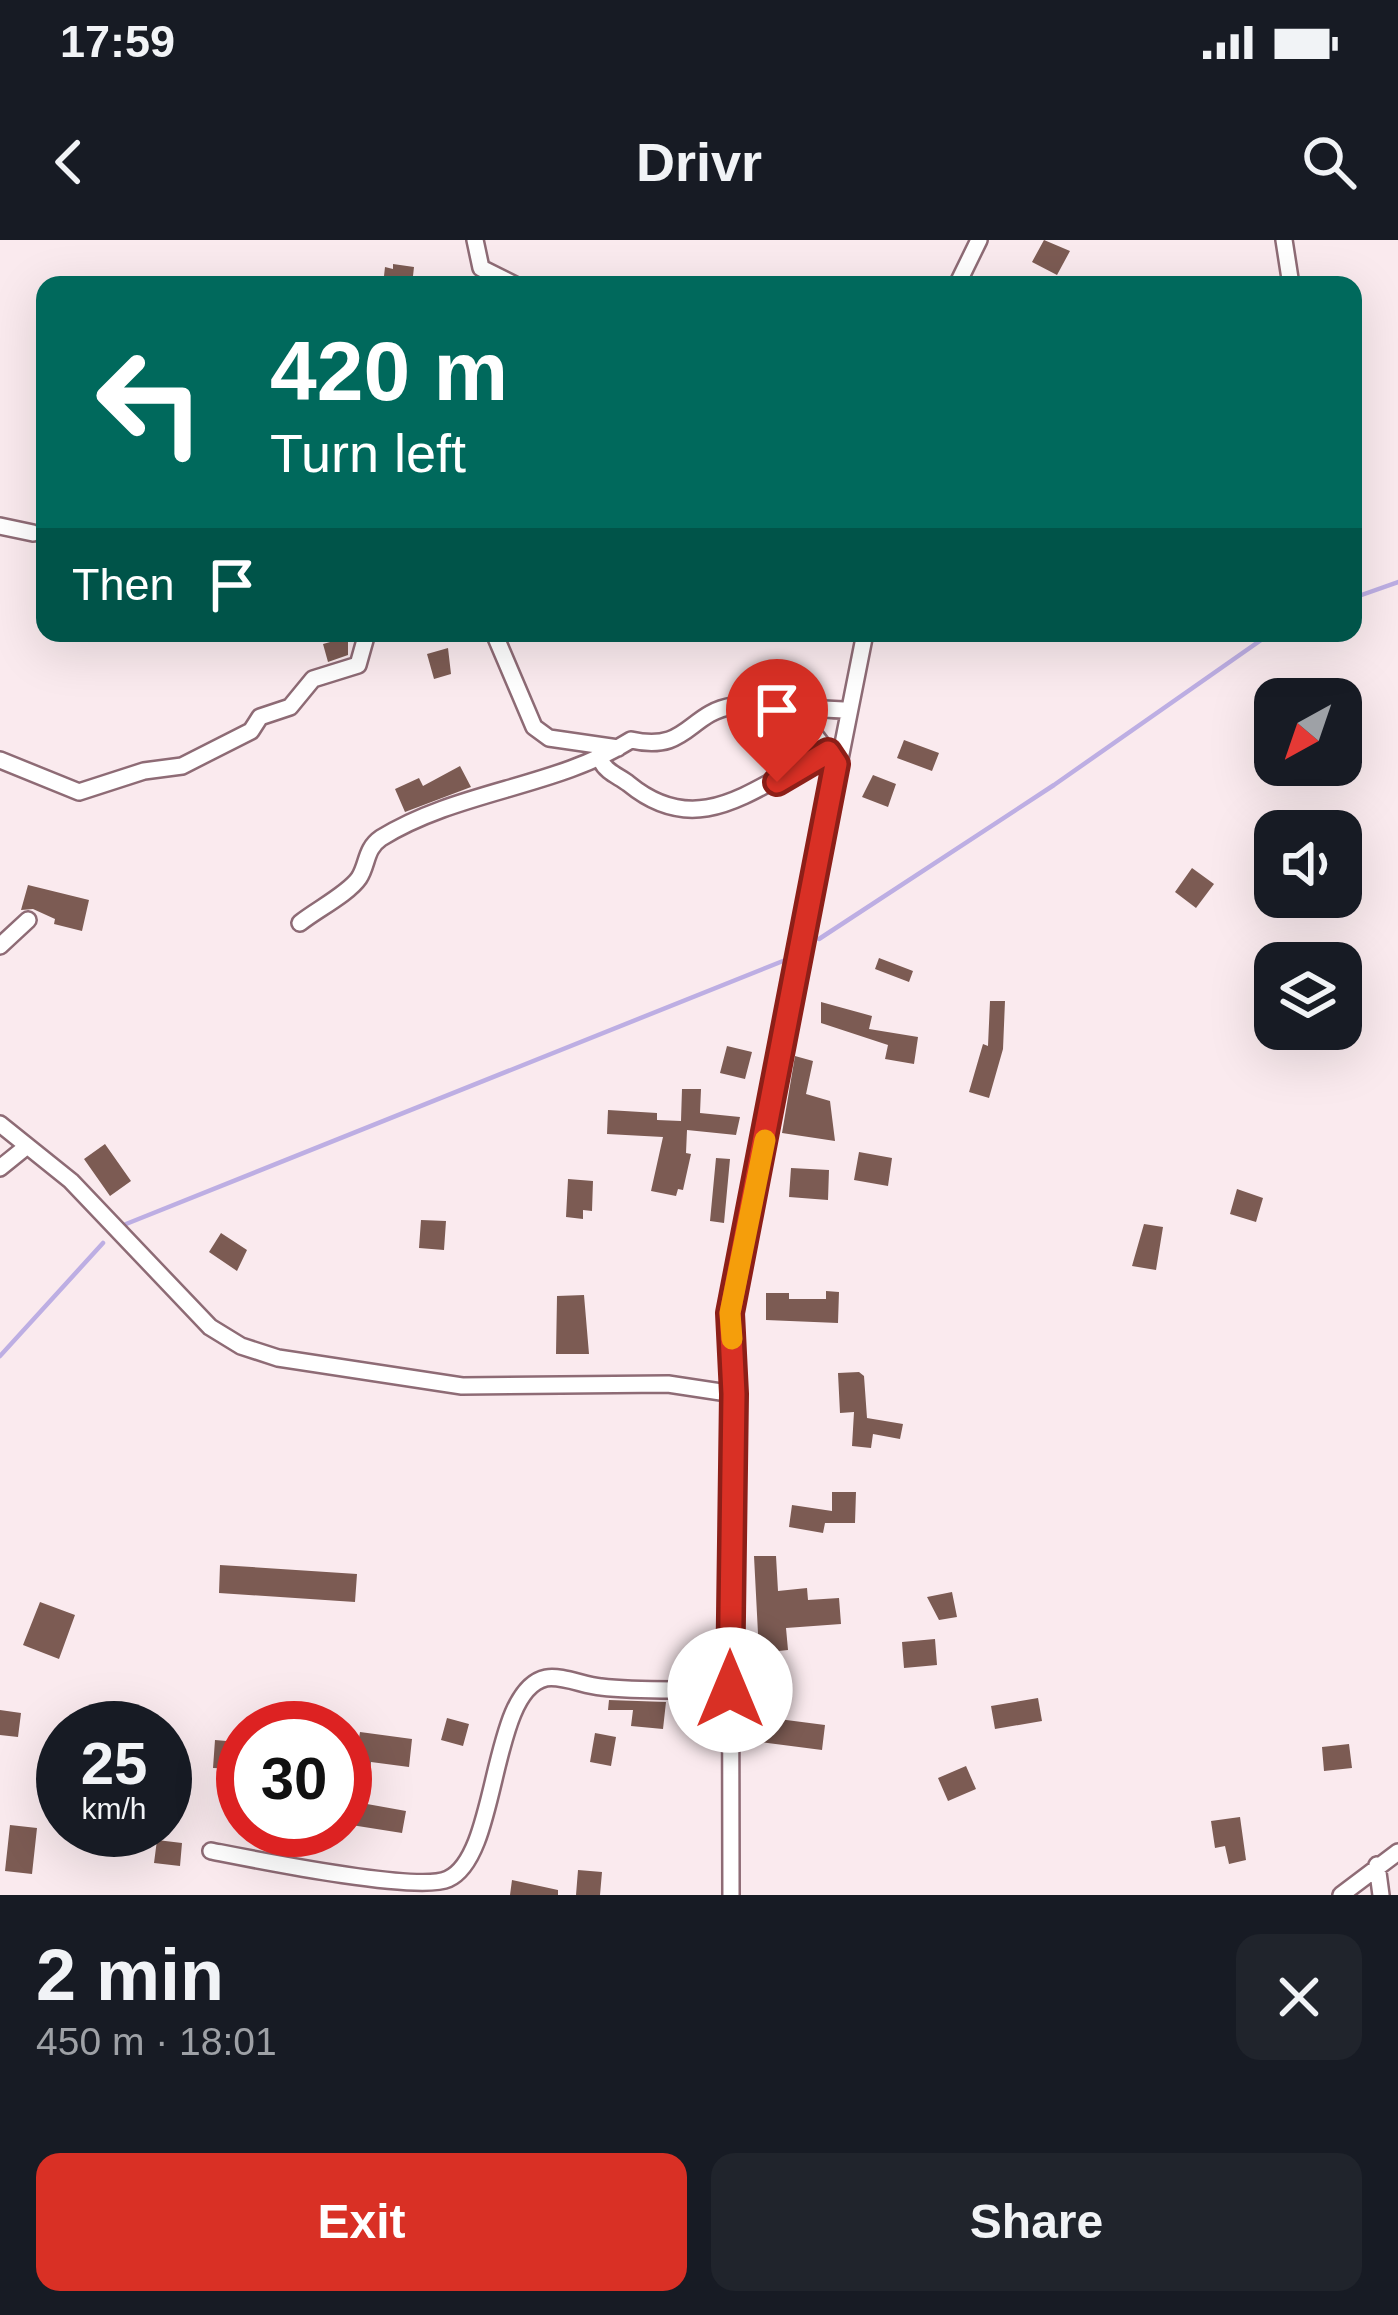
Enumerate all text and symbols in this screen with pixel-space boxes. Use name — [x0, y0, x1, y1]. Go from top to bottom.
text: 17:59 — [60, 16, 175, 67]
icon: back — [36, 129, 102, 195]
icon: search — [1296, 129, 1362, 195]
text: Drivr — [636, 132, 762, 192]
icon: left — [72, 324, 228, 480]
text: 420 m — [270, 324, 508, 418]
text: Turn left — [270, 423, 466, 483]
icon: arrive — [199, 552, 265, 618]
text: Then — [72, 559, 175, 610]
pin — [726, 659, 828, 782]
icon: arrive — [744, 677, 810, 743]
north arrow — [1254, 678, 1362, 786]
map controls — [1254, 678, 1362, 1050]
button: sound — [1254, 810, 1362, 918]
button: layers — [1254, 942, 1362, 1050]
position arrow — [667, 1627, 793, 1753]
speed limit sign: 30 — [216, 1701, 372, 1857]
text: 25 — [81, 1730, 147, 1797]
text: km/h — [81, 1792, 147, 1825]
button: close — [1236, 1934, 1362, 2060]
text: 2 min — [36, 1935, 224, 2015]
text: 450 m · 18:01 — [36, 2020, 277, 2063]
button: Exit — [36, 2153, 687, 2291]
button: Share — [711, 2153, 1362, 2291]

